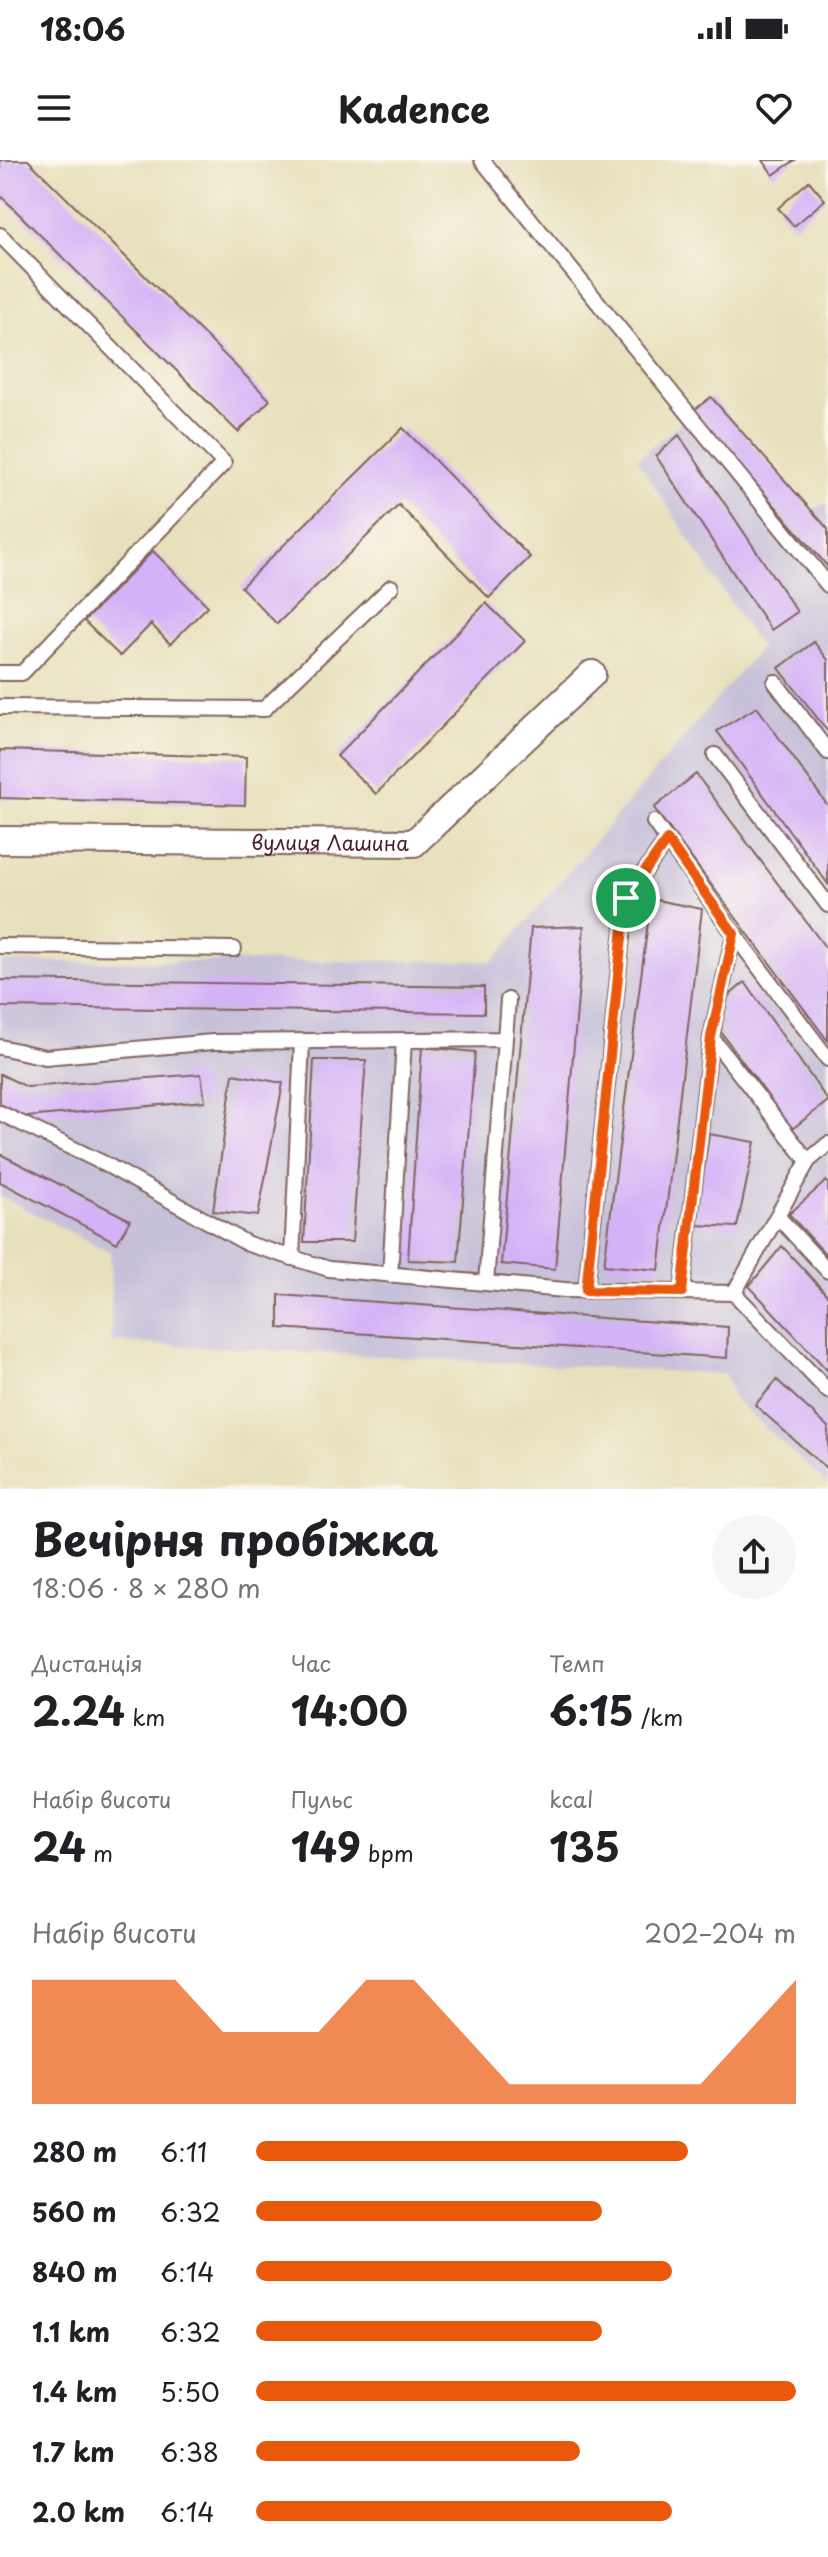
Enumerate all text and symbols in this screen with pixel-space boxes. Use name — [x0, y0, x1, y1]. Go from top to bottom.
text: 18:06 — [40, 6, 125, 51]
text: Kadence — [338, 81, 490, 135]
icon: menu — [32, 86, 76, 130]
icon: heart — [752, 86, 796, 130]
street label: вулиця Лашина — [251, 827, 409, 858]
pin — [592, 864, 660, 932]
icon: arrive — [604, 876, 648, 920]
text: Вечірня пробіжка — [32, 1505, 438, 1571]
button: share — [712, 1515, 796, 1599]
text: 18:06 · 8 × 280 m — [32, 1568, 261, 1607]
text: Дистанція — [32, 1646, 143, 1679]
text: Час — [291, 1646, 331, 1679]
text: Темп — [549, 1646, 605, 1679]
text: 2.24 — [32, 1679, 125, 1740]
text: 14:00 — [291, 1679, 408, 1740]
text: 6:15 — [549, 1679, 634, 1740]
text: km — [125, 1700, 165, 1733]
text: /km — [634, 1700, 683, 1733]
text: Набір висоти — [32, 1782, 171, 1815]
text: Пульс — [291, 1782, 353, 1815]
text: kcal — [549, 1782, 593, 1815]
text: 24 — [32, 1815, 86, 1876]
text: 149 — [291, 1815, 361, 1876]
text: 135 — [549, 1815, 620, 1876]
text: m — [86, 1836, 113, 1869]
text: bpm — [361, 1836, 414, 1869]
text: Набір висоти — [32, 1913, 197, 1952]
text: 202–204 m — [644, 1913, 796, 1952]
text: 280 m — [32, 2132, 117, 2171]
text: 6:11 — [160, 2132, 207, 2171]
text: 560 m — [32, 2192, 117, 2231]
text: 6:32 — [160, 2192, 221, 2231]
text: 840 m — [32, 2252, 117, 2291]
text: 6:14 — [160, 2252, 215, 2291]
text: 1.1 km — [32, 2312, 110, 2351]
text: 6:32 — [160, 2312, 221, 2351]
text: 1.4 km — [32, 2372, 117, 2411]
text: 5:50 — [160, 2372, 220, 2411]
text: 1.7 km — [32, 2432, 115, 2471]
text: 6:38 — [160, 2432, 219, 2471]
text: 2.0 km — [32, 2492, 125, 2531]
text: 6:14 — [160, 2492, 215, 2531]

